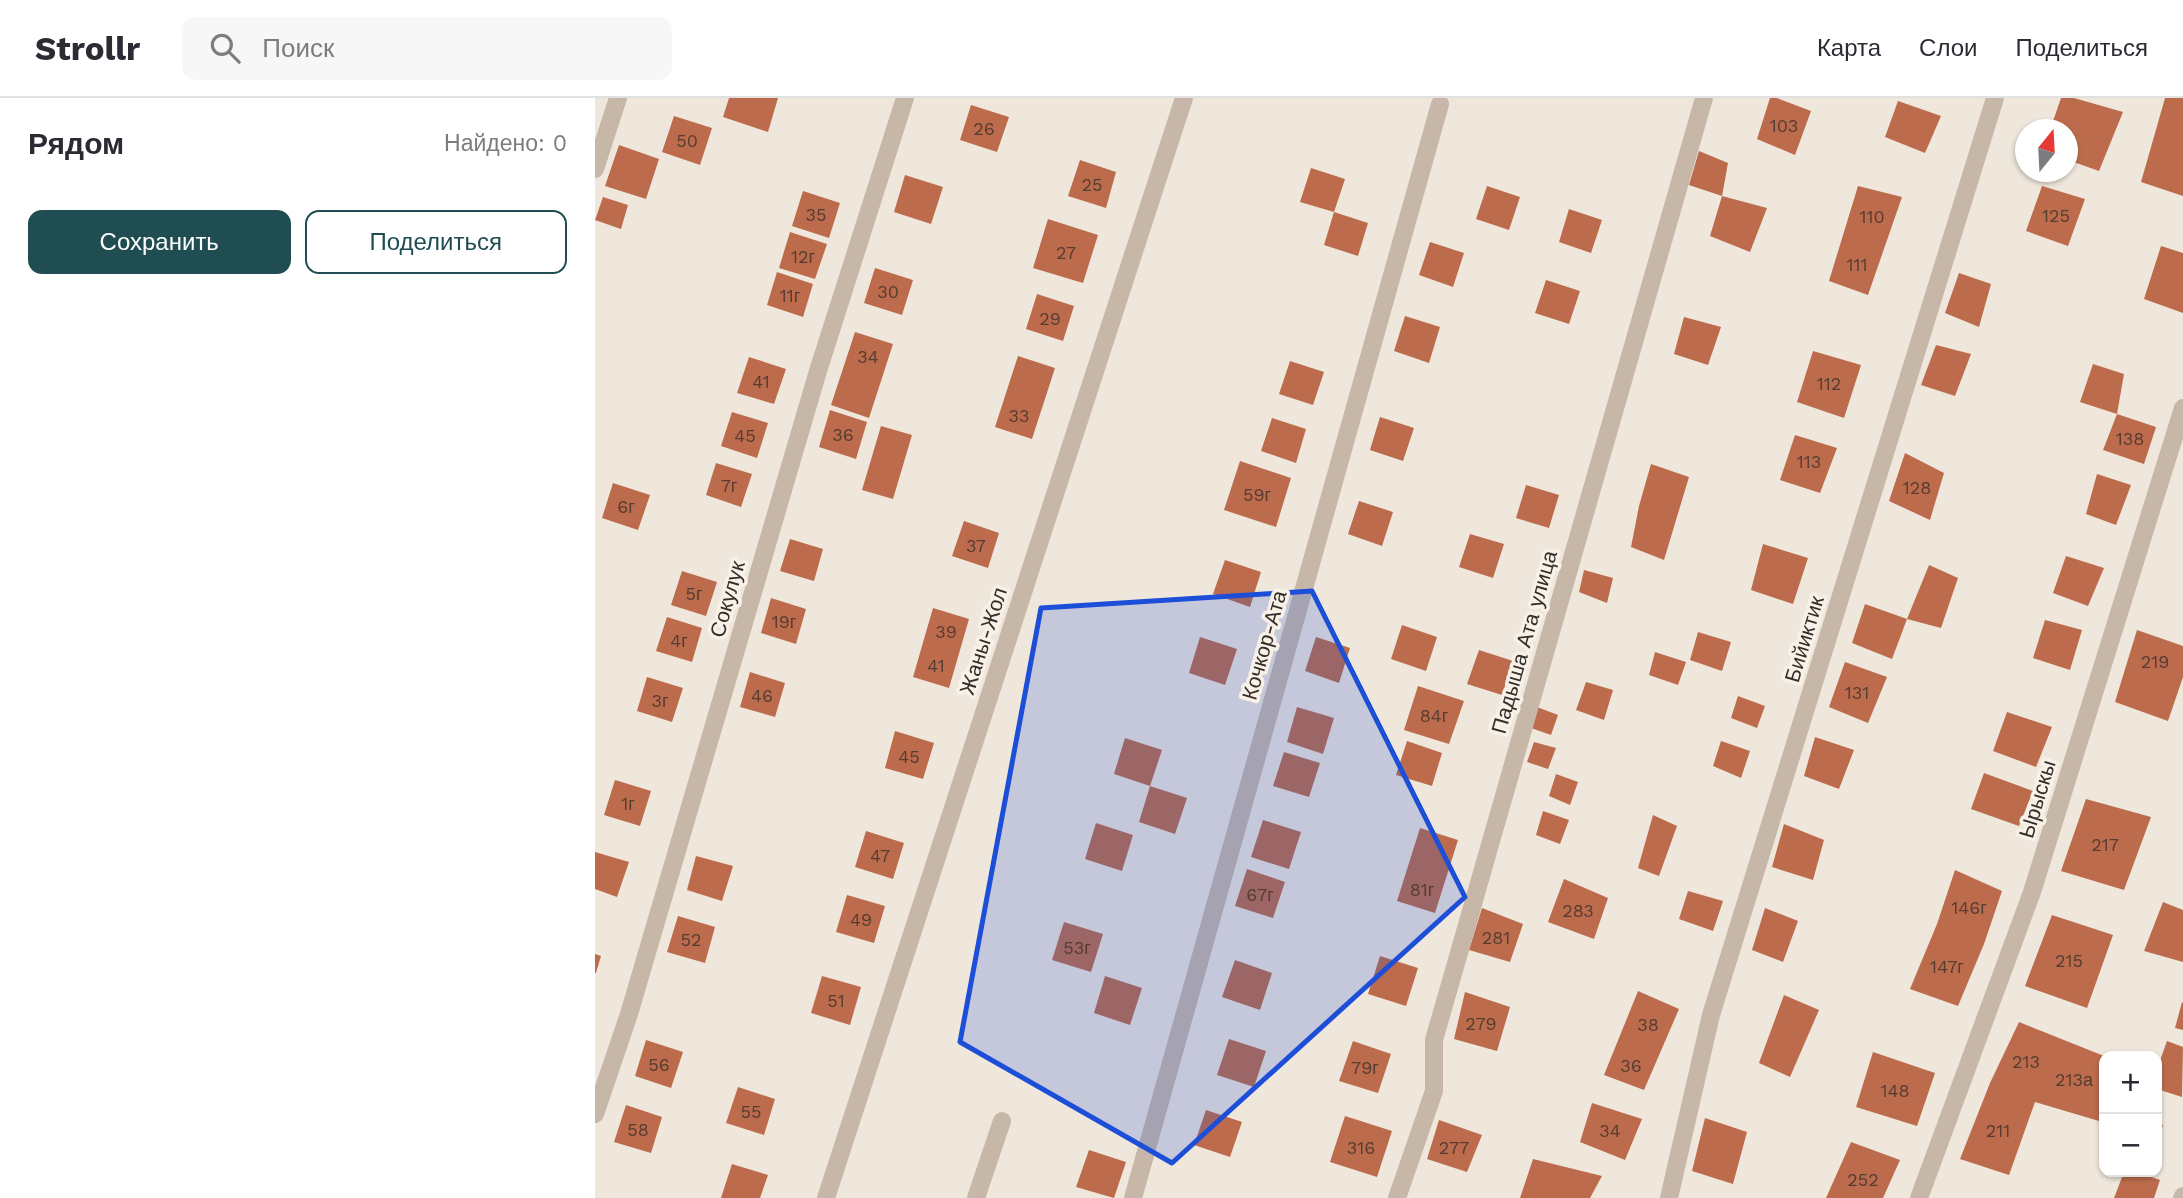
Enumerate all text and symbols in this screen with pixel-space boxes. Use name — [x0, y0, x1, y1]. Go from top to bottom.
search box — [182, 17, 672, 80]
text: Strollr — [35, 29, 140, 68]
icon: search — [206, 29, 244, 67]
text: Поиск — [262, 33, 334, 63]
text: Карта — [1817, 34, 1881, 62]
text: Слои — [1919, 34, 1977, 62]
text: Поделиться — [2015, 34, 2148, 62]
house number: 103 — [1770, 115, 1798, 136]
house number: 26 — [973, 118, 995, 139]
north arrow — [2015, 119, 2078, 182]
text: Рядом — [28, 126, 124, 161]
text: Найдено: 0 — [444, 130, 567, 157]
house number: 50 — [676, 130, 698, 151]
house number: 25 — [1082, 174, 1102, 195]
house number: 35 — [806, 204, 826, 225]
house number: 125 — [2042, 205, 2070, 226]
house number: 110 — [1859, 206, 1885, 227]
button: Сохранить — [28, 210, 291, 274]
button: Поделиться — [305, 210, 567, 274]
house number: 27 — [1056, 242, 1076, 263]
house number: 12г — [791, 246, 815, 267]
house number: 111 — [1846, 254, 1868, 275]
house number: 30 — [877, 281, 899, 302]
house number: 11г — [780, 285, 801, 306]
house number: 29 — [1039, 308, 1061, 329]
house number: 34 — [857, 346, 879, 367]
house number: 41 — [752, 371, 770, 392]
house number: 112 — [1817, 373, 1841, 394]
house number: 33 — [1009, 405, 1030, 426]
house number: 36 — [832, 424, 854, 445]
house number: 45 — [734, 425, 756, 446]
house number: 138 — [2116, 428, 2144, 449]
house number: 113 — [1797, 451, 1821, 472]
house number: 7г — [721, 475, 738, 496]
house number: 128 — [1903, 477, 1931, 498]
house number: 59г — [1243, 484, 1272, 505]
house number: 6г — [617, 496, 635, 517]
house number: 37 — [966, 535, 986, 556]
street label: Падыша Ата улица — [1486, 547, 1562, 736]
street label: Сокулук — [704, 557, 750, 640]
house number: 5г — [685, 583, 703, 604]
street label: Жаны-Жол — [954, 584, 1012, 698]
street label: Кочкор-Ата — [1236, 587, 1292, 703]
street label: Бийиктик — [1779, 592, 1829, 685]
house number: 19г — [772, 611, 797, 632]
house number: 39 — [935, 621, 957, 642]
house number: 4г — [670, 630, 688, 651]
house number: 219 — [2141, 651, 2169, 672]
house number: 41 — [927, 655, 945, 676]
house number: 131 — [1845, 682, 1869, 703]
house number: 46 — [751, 685, 773, 706]
house number: 3г — [651, 690, 669, 711]
house number: 84г — [1420, 705, 1449, 726]
house number: 45 — [898, 746, 920, 767]
street label: Ырыскы — [2013, 757, 2061, 841]
house number: 1г — [621, 793, 635, 814]
house number: 217 — [2091, 834, 2119, 855]
house number: 47 — [870, 845, 890, 866]
house number: 81г — [1410, 879, 1435, 900]
house number: 67г — [1246, 884, 1274, 905]
house number: 146г — [1951, 897, 1987, 918]
house number: 283 — [1562, 900, 1594, 921]
house number: 49 — [850, 909, 872, 930]
house number: 281 — [1482, 927, 1510, 948]
house number: 52 — [681, 929, 701, 950]
house number: 53г — [1063, 937, 1091, 958]
house number: 215 — [2055, 950, 2083, 971]
house number: 147г — [1930, 956, 1964, 977]
house number: 51 — [827, 990, 845, 1011]
house number: 279 — [1465, 1013, 1497, 1034]
house number: 38 — [1637, 1014, 1659, 1035]
house number: 213 — [2012, 1051, 2040, 1072]
map controls — [2099, 1051, 2162, 1177]
button: + — [2099, 1051, 2162, 1114]
house number: 56 — [648, 1054, 670, 1075]
house number: 36 — [1620, 1055, 1642, 1076]
house number: 79г — [1351, 1057, 1379, 1078]
house number: 213а — [2055, 1069, 2094, 1090]
house number: 148 — [1880, 1080, 1910, 1101]
house number: 55 — [741, 1101, 761, 1122]
button: − — [2099, 1114, 2162, 1177]
house number: 58 — [627, 1119, 649, 1140]
house number: 34 — [1599, 1120, 1621, 1141]
house number: 211 — [1986, 1120, 2010, 1141]
house number: 316 — [1347, 1137, 1375, 1158]
house number: 277 — [1439, 1137, 1469, 1158]
house number: 252 — [1847, 1169, 1879, 1190]

